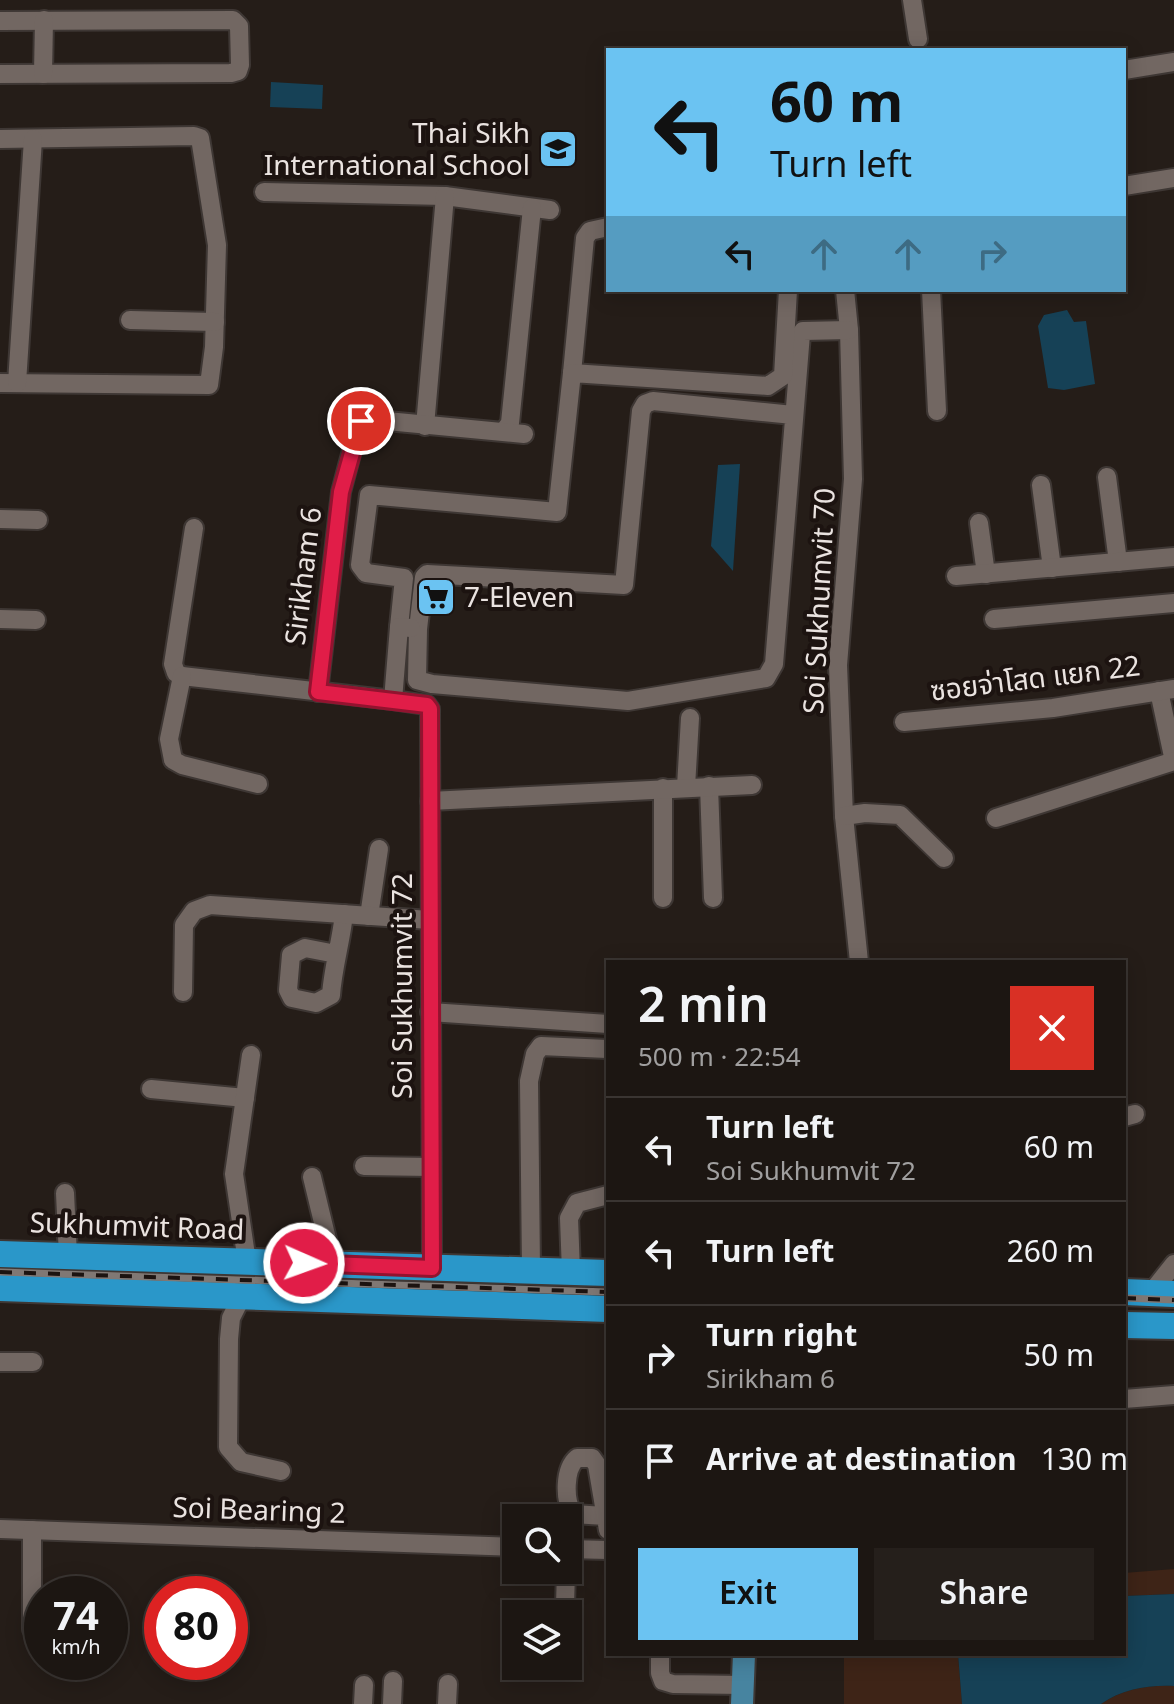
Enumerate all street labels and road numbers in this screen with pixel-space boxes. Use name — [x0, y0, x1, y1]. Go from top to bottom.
street label: Soi Sukhumvit 70 — [793, 487, 848, 715]
street label: Sirikham 6 — [275, 505, 334, 648]
street label: ซอยจ่าโสด แยก 22 — [928, 645, 1143, 714]
street label: Soi Sukhumvit 72 — [382, 873, 425, 1099]
street label: Sukhumvit Road — [29, 1202, 245, 1253]
street label: Soi Bearing 2 — [172, 1487, 346, 1536]

